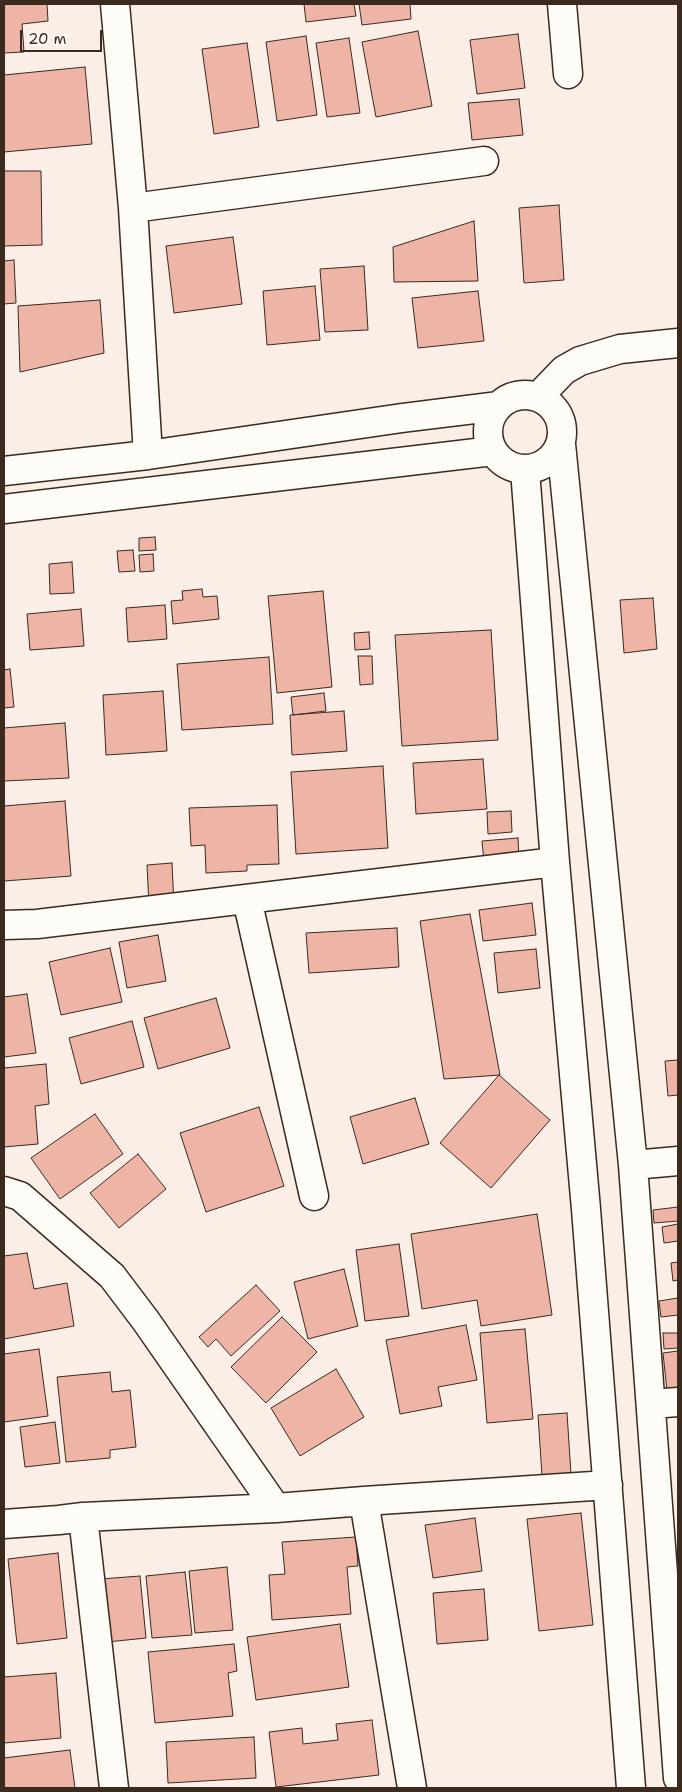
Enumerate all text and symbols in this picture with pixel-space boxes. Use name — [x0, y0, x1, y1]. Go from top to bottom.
scale bar — [22, 20, 105, 52]
text: 20 m — [28, 29, 67, 49]

